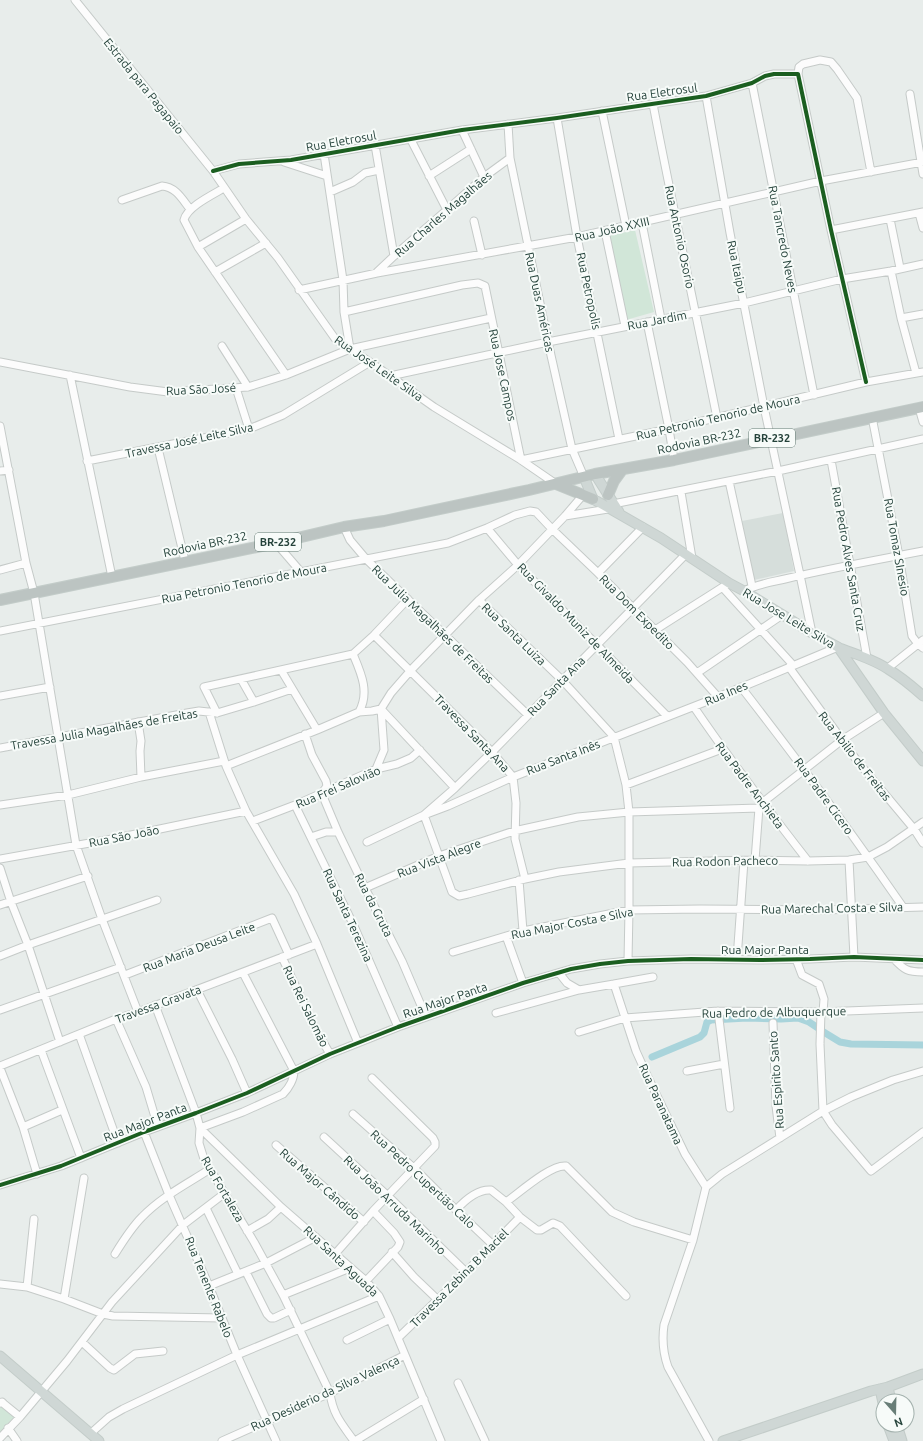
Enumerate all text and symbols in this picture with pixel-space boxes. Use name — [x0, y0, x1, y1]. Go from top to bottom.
street label: Estrada para Pagapaio — [101, 36, 187, 136]
street label: Rua Eletrosul — [626, 81, 698, 103]
street label: Rua Eletrosul — [305, 128, 377, 154]
street label: Rua Charles Magalhães — [392, 169, 494, 259]
street label: Rua Antonio Osorio — [663, 184, 697, 290]
street label: Rua Tancredo Neves — [766, 184, 800, 294]
street label: Rua João XXIII — [573, 214, 651, 244]
street label: Rua Itaipu — [725, 239, 749, 295]
street label: Rua Duas Américas — [523, 251, 557, 353]
street label: Rua Petropolis — [574, 251, 604, 331]
street label: Rua Jardim — [626, 308, 688, 332]
street label: Rua Jose Campos — [487, 328, 519, 422]
street label: Rua José Leite Silva — [332, 333, 426, 403]
street label: Rua São José — [166, 381, 236, 397]
street label: Rua Petronio Tenorio de Moura — [635, 392, 801, 442]
street label: Travessa José Leite Silva — [124, 420, 254, 460]
street label: Rodovia BR-232 — [656, 426, 742, 456]
road number: BR-232 — [749, 429, 795, 447]
street label: Rua Pedro Alves Santa Cruz — [830, 486, 868, 633]
street label: Rua Tomaz SInesio — [882, 497, 912, 597]
street label: Rodovia BR-232 — [162, 529, 248, 559]
road number: BR-232 — [255, 533, 301, 551]
street label: Rua Givaldo Muniz de Almeida — [515, 560, 637, 686]
street label: Rua Petronio Tenorio de Moura — [160, 561, 328, 605]
street label: Rua Julia Magalhães de Freitas — [369, 562, 497, 686]
street label: Rua Dom Expedito — [597, 572, 677, 652]
street label: Rua Jose Leite Silva — [741, 585, 837, 651]
street label: Rua Santa Luiza — [479, 600, 549, 668]
street label: Rua Santa Ana — [525, 654, 587, 718]
street label: Rua Ines — [703, 678, 749, 708]
street label: Travessa Santa Ana — [432, 692, 512, 774]
street label: Travessa Julia Magalhães de Freitas — [10, 706, 198, 752]
street label: Rua Abilio de Freitas — [816, 709, 894, 803]
street label: Rua Santa Inês — [524, 737, 602, 777]
street label: Rua Padre Anchieta — [713, 739, 787, 831]
street label: Rua Padre Cicero — [792, 755, 856, 837]
street label: Rua Frei Salovião — [294, 763, 382, 811]
street label: Rua São João — [88, 823, 160, 849]
street label: Rua Vista Alegre — [395, 836, 483, 880]
street label: Rua Rodon Pacheco — [672, 854, 778, 868]
street label: Rua Santa Terezina — [321, 866, 375, 964]
street label: Rua da Gruta — [352, 871, 396, 939]
street label: Rua Marechal Costa e Silva — [761, 900, 903, 916]
street label: Rua Major Costa e Silva — [510, 905, 634, 941]
street label: Rua Maria Deusa Leite — [141, 920, 257, 974]
street label: Rua Major Panta — [721, 943, 809, 956]
street label: Rua Rei Salomão — [281, 963, 331, 1049]
street label: Rua Major Panta — [401, 980, 489, 1020]
street label: Travessa Gravata — [113, 982, 203, 1026]
street label: Rua Pedro de Albuquerque — [701, 1004, 847, 1020]
street label: Rua Espirito Santo — [766, 1031, 786, 1129]
street label: Rua Paranatama — [637, 1062, 685, 1146]
street label: Rua Major Panta — [102, 1100, 188, 1144]
street label: Rua Pedro Cupertião Calo — [368, 1127, 478, 1231]
street label: Rua Major Cândido — [277, 1146, 363, 1222]
street label: Rua João Arruda Marinho — [341, 1153, 449, 1257]
street label: Rua Fortaleza — [199, 1154, 247, 1224]
street label: Rua Santa Aguada — [301, 1223, 381, 1299]
street label: Travessa Zebina B Maciel — [407, 1226, 511, 1330]
street label: Rua Tenente Rabelo — [183, 1235, 235, 1339]
street label: Rua Desiderio da Silva Valença — [249, 1353, 401, 1433]
north arrow — [875, 1393, 915, 1433]
text: N — [893, 1415, 904, 1429]

